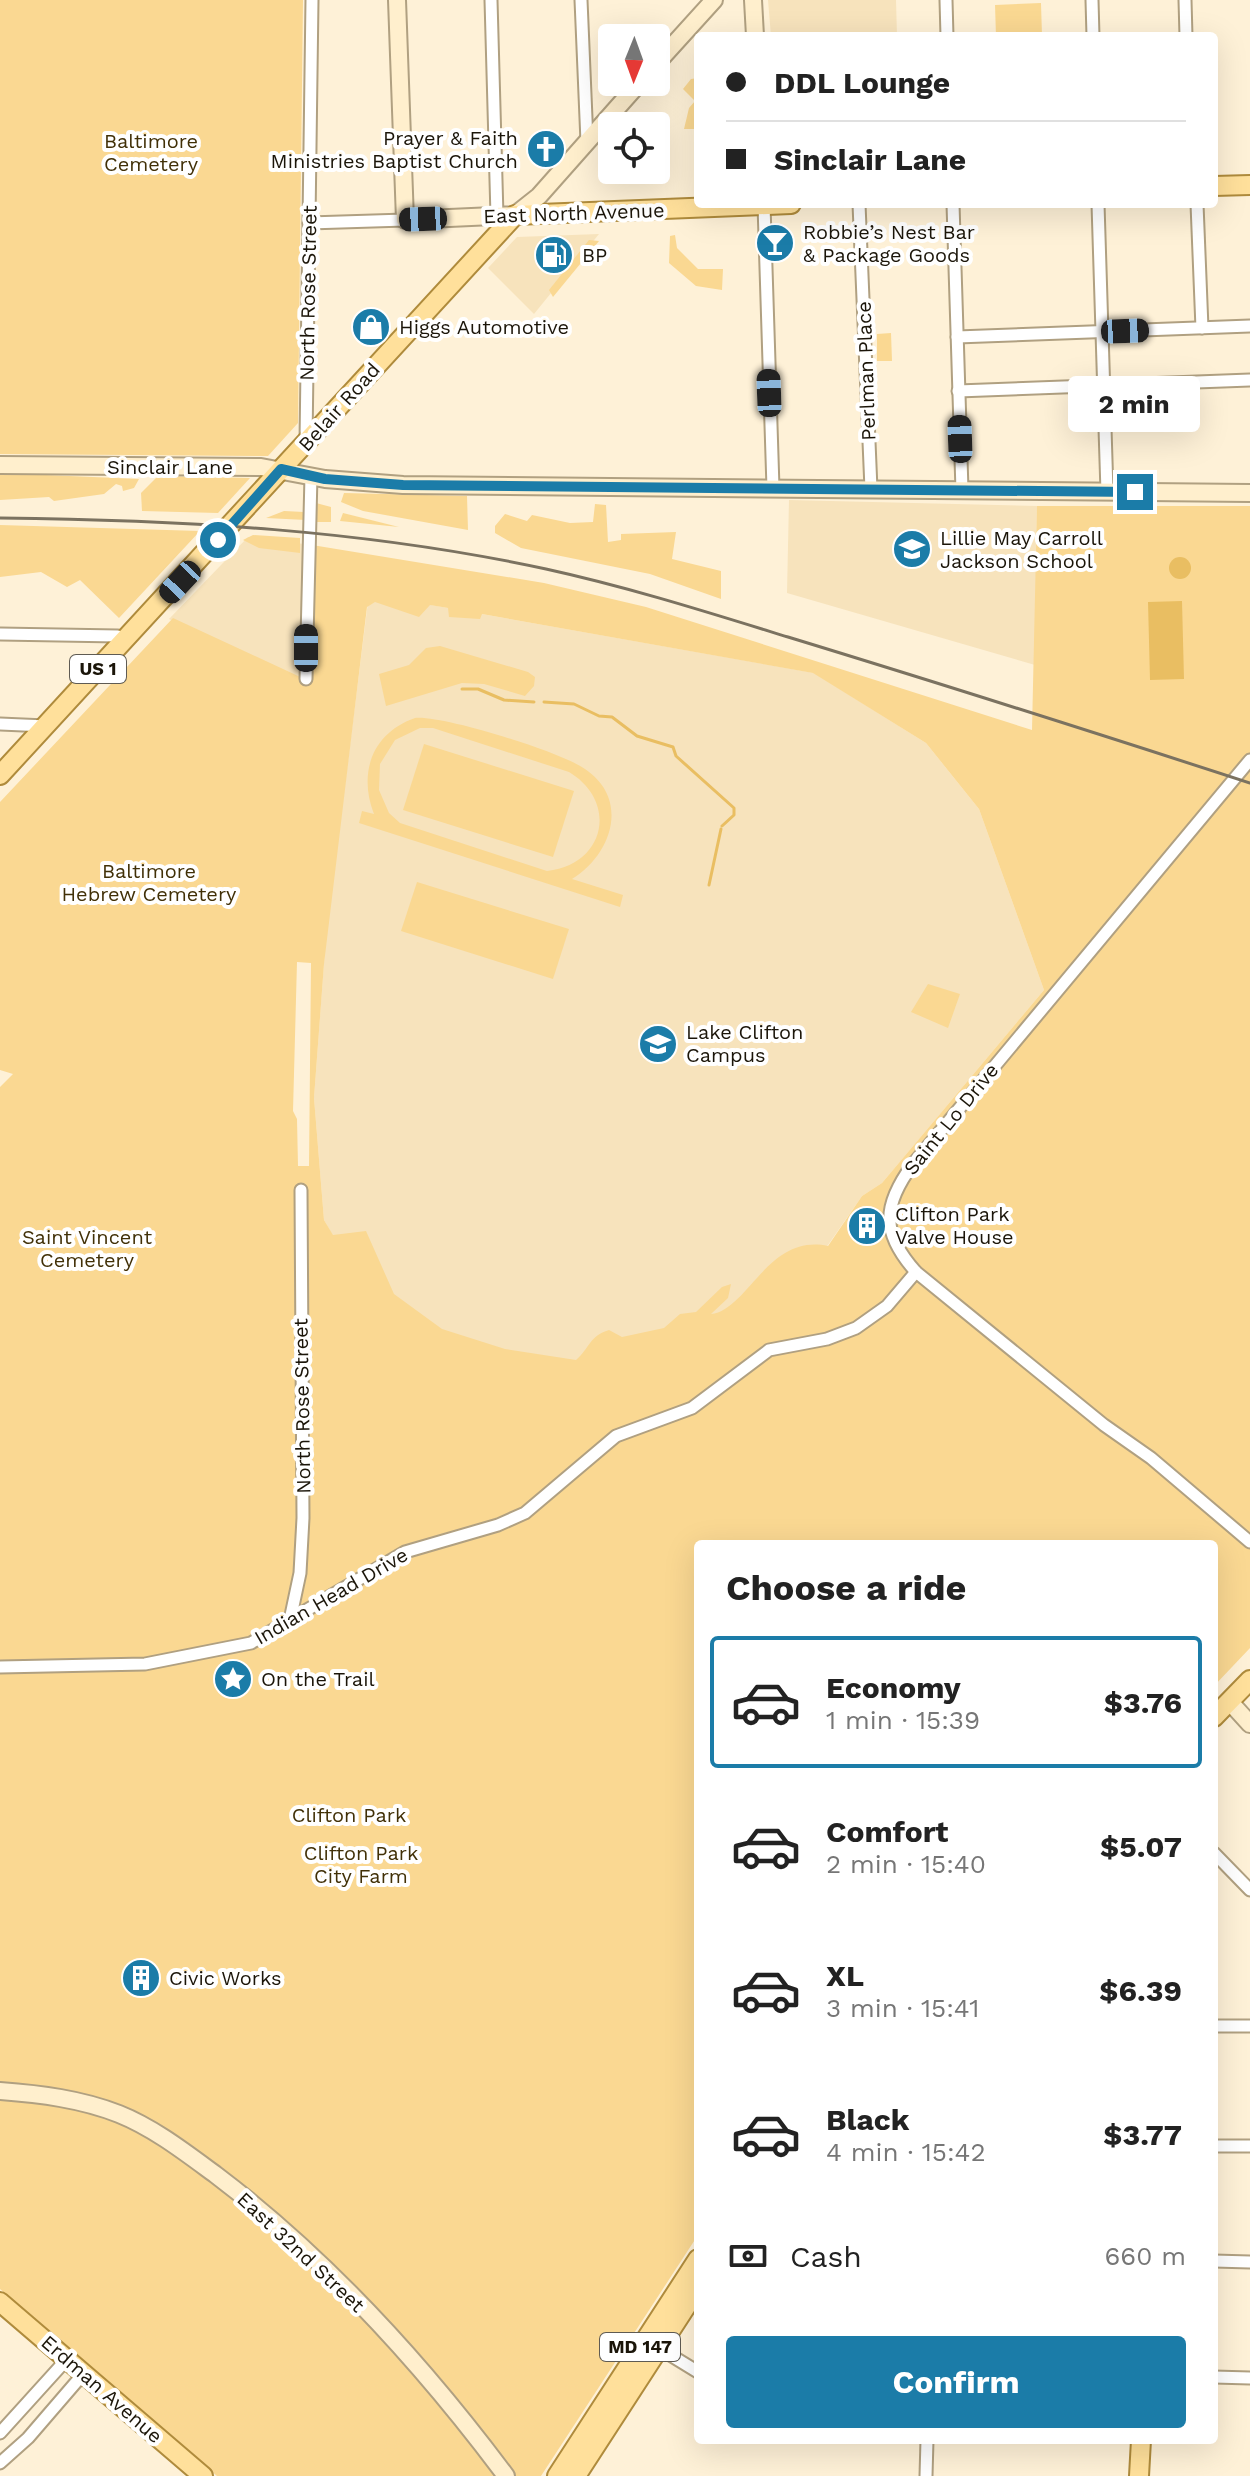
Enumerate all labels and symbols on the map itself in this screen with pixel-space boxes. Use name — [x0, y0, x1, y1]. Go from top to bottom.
north arrow — [598, 24, 670, 96]
place label: Prayer & Faith Ministries Baptist Church — [271, 126, 518, 173]
church icon: Prayer & Faith Ministries Baptist Church — [525, 128, 567, 170]
park label: Baltimore Cemetery — [104, 129, 199, 176]
street label: East North Avenue — [483, 198, 665, 228]
street label: North Rose Street — [294, 204, 322, 381]
car — [399, 206, 447, 232]
place label: Robbie’s Nest Bar & Package Goods — [803, 220, 975, 267]
bar icon: Robbie’s Nest Bar & Package Goods — [754, 222, 796, 264]
fuel station icon: BP — [533, 234, 575, 276]
place label: BP — [582, 243, 607, 267]
street label: Perlman Place — [852, 301, 880, 441]
shop icon: Higgs Automotive — [350, 306, 392, 348]
place label: Higgs Automotive — [399, 315, 569, 339]
car — [1101, 318, 1149, 344]
street label: Belair Road — [293, 358, 385, 456]
car — [756, 369, 782, 417]
callout: 2 min — [1069, 376, 1201, 432]
car — [947, 415, 973, 463]
street label: Sinclair Lane — [107, 455, 233, 479]
route end — [1117, 474, 1153, 510]
route start — [200, 522, 236, 558]
place label: Lillie May Carroll Jackson School — [940, 526, 1103, 573]
school or university icon: Lillie May Carroll Jackson School — [891, 528, 933, 570]
car — [155, 556, 205, 608]
car — [294, 624, 318, 672]
road number: US 1 — [70, 655, 126, 683]
park label: Baltimore Hebrew Cemetery — [62, 859, 237, 906]
place label: Lake Clifton Campus — [686, 1020, 803, 1067]
school or university icon: Lake Clifton Campus — [637, 1023, 679, 1065]
street label: Saint Lo Drive — [899, 1058, 1003, 1180]
place label: Clifton Park Valve House — [895, 1202, 1014, 1249]
building icon: Clifton Park Valve House — [846, 1205, 888, 1247]
park label: Saint Vincent Cemetery — [22, 1225, 153, 1272]
street label: North Rose Street — [288, 1317, 316, 1494]
street label: Indian Head Drive — [250, 1542, 412, 1650]
place icon: On the Trail — [212, 1658, 254, 1700]
place label: On the Trail — [261, 1667, 375, 1691]
park label: Clifton Park — [292, 1803, 406, 1827]
park label: Clifton Park City Farm — [304, 1841, 418, 1888]
building icon: Civic Works — [120, 1957, 162, 1999]
place label: Civic Works — [169, 1966, 282, 1990]
street label: East 32nd Street — [232, 2187, 370, 2317]
street label: Erdman Avenue — [37, 2330, 167, 2448]
road number: MD 147 — [600, 2333, 680, 2361]

